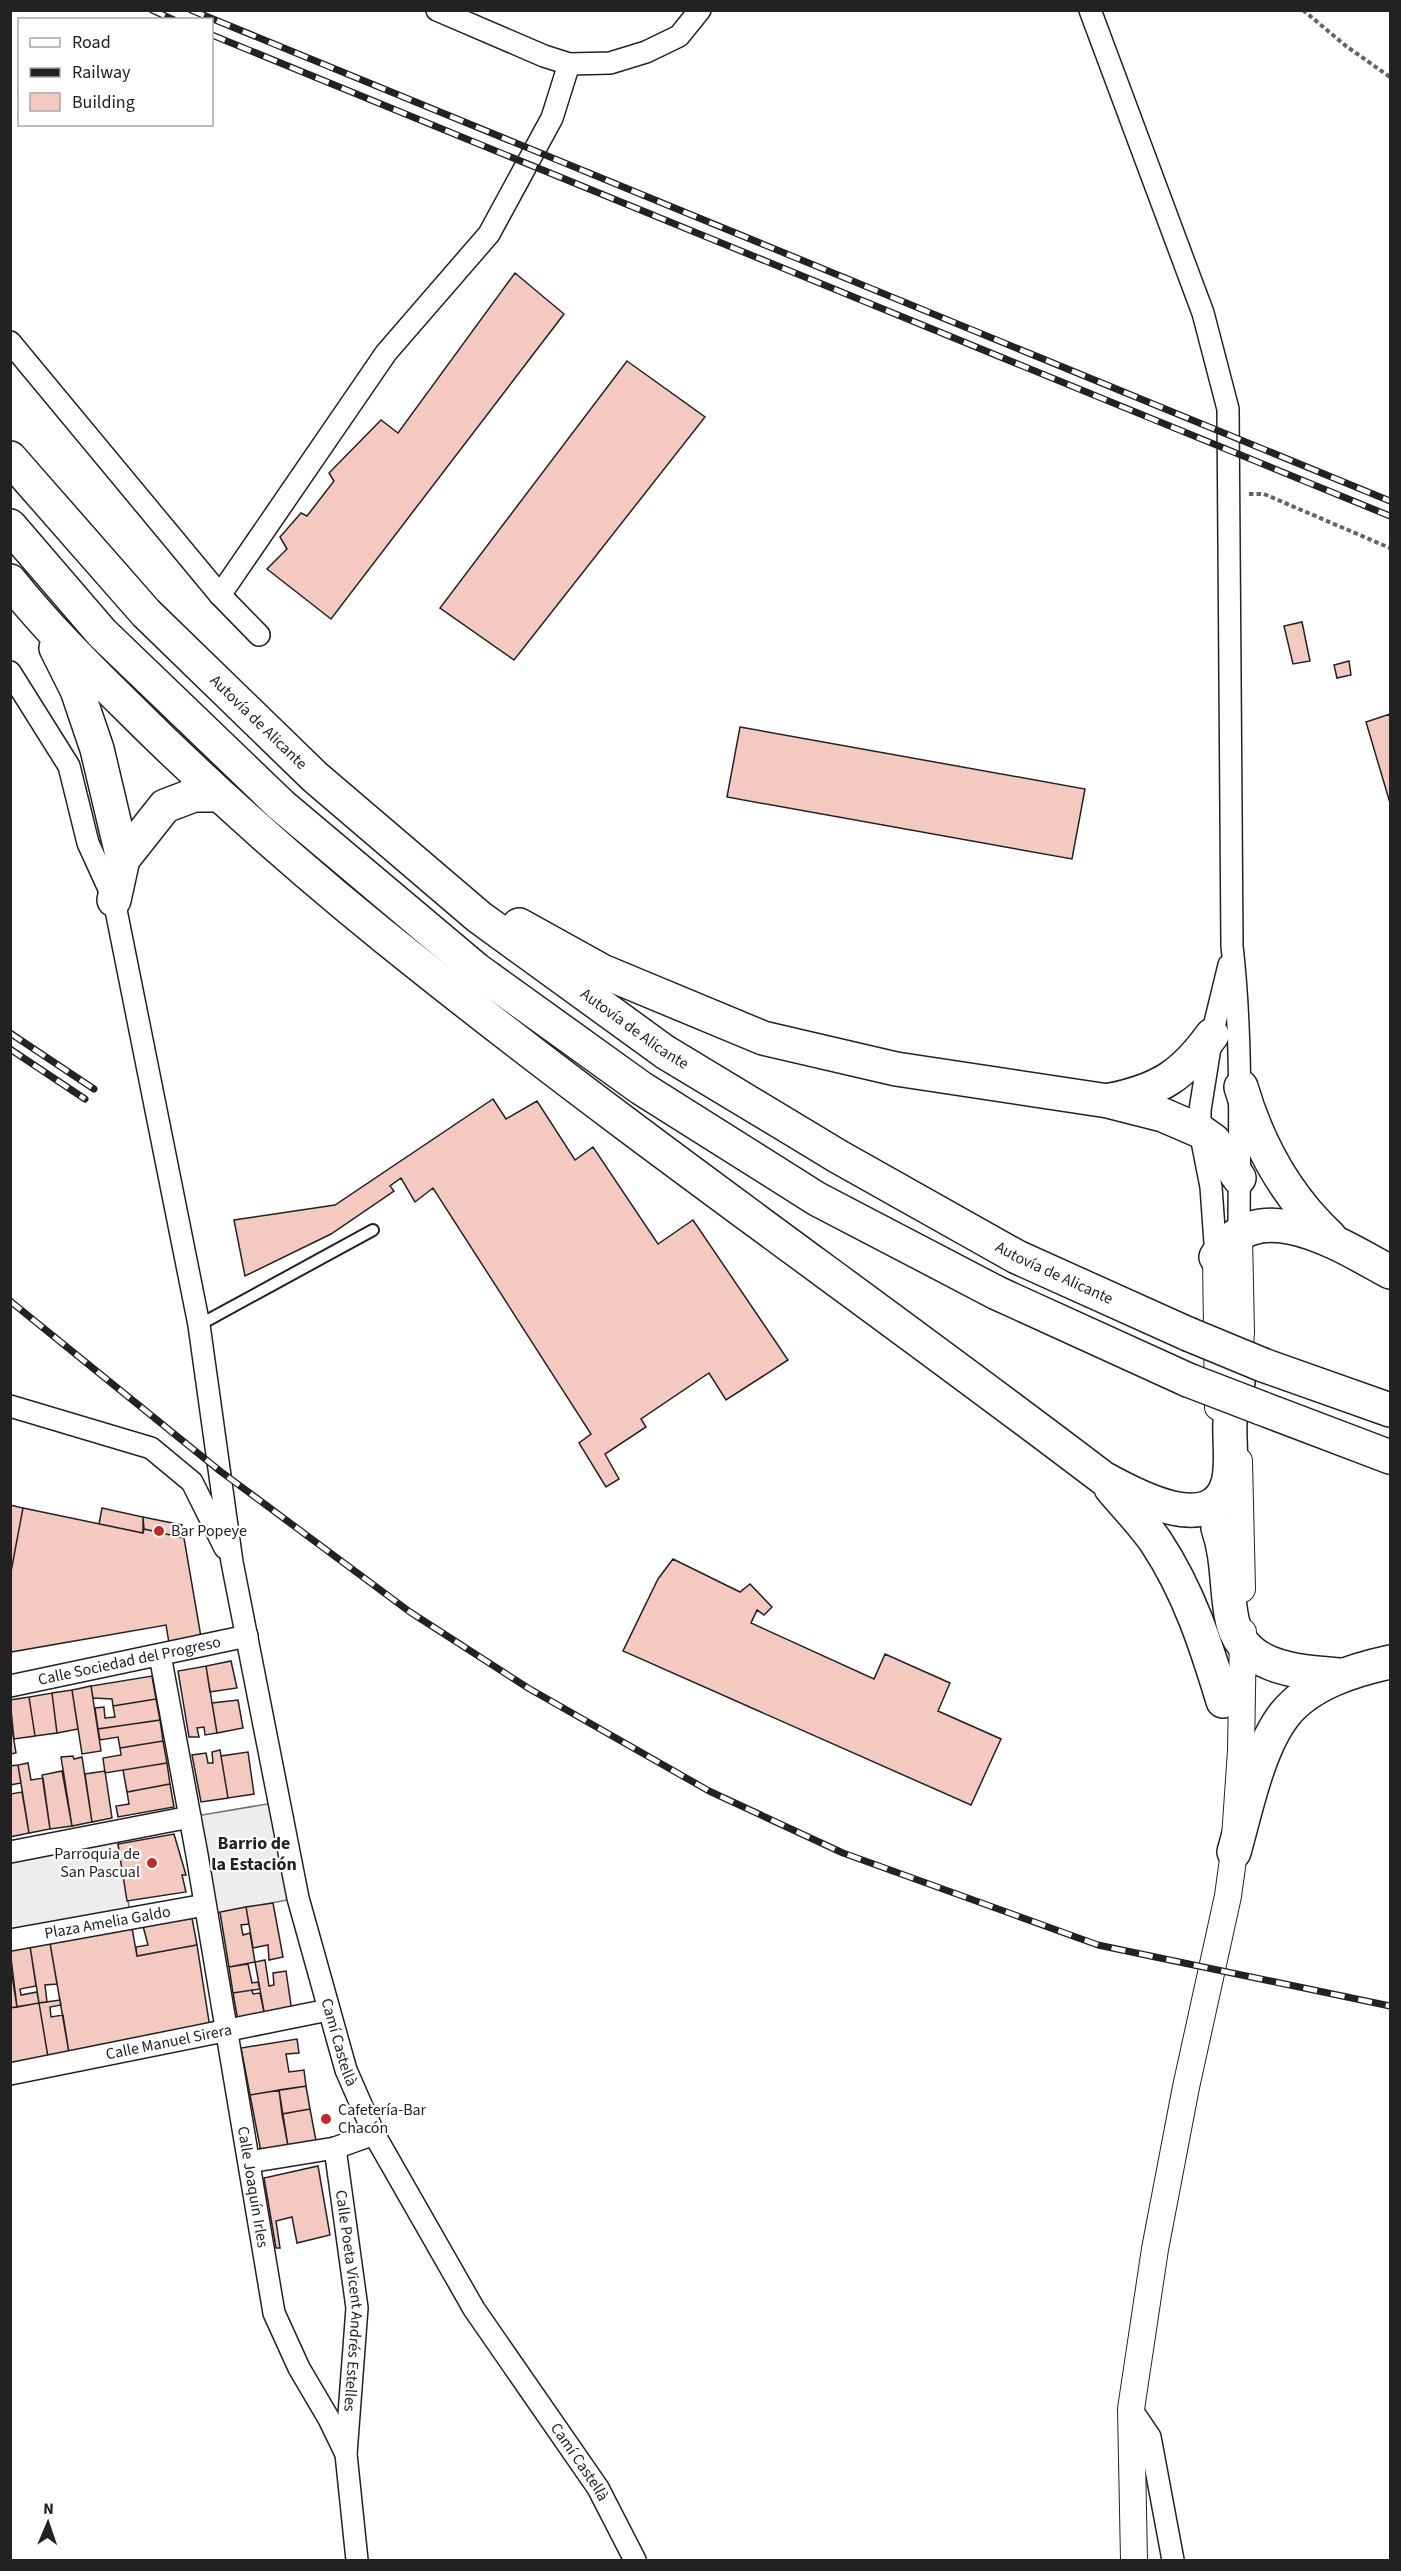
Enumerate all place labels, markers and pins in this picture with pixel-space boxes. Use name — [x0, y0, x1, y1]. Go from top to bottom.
place label: Bar Popeye — [171, 1520, 247, 1542]
marker: Bar Popeye — [152, 1524, 166, 1538]
place label: Parroquia de San Pascual — [54, 1843, 140, 1883]
marker: Parroquia de San Pascual — [145, 1856, 159, 1870]
place label: Cafetería-Bar Chacón — [338, 2099, 427, 2139]
marker: Cafetería-Bar Chacón — [319, 2112, 333, 2126]

